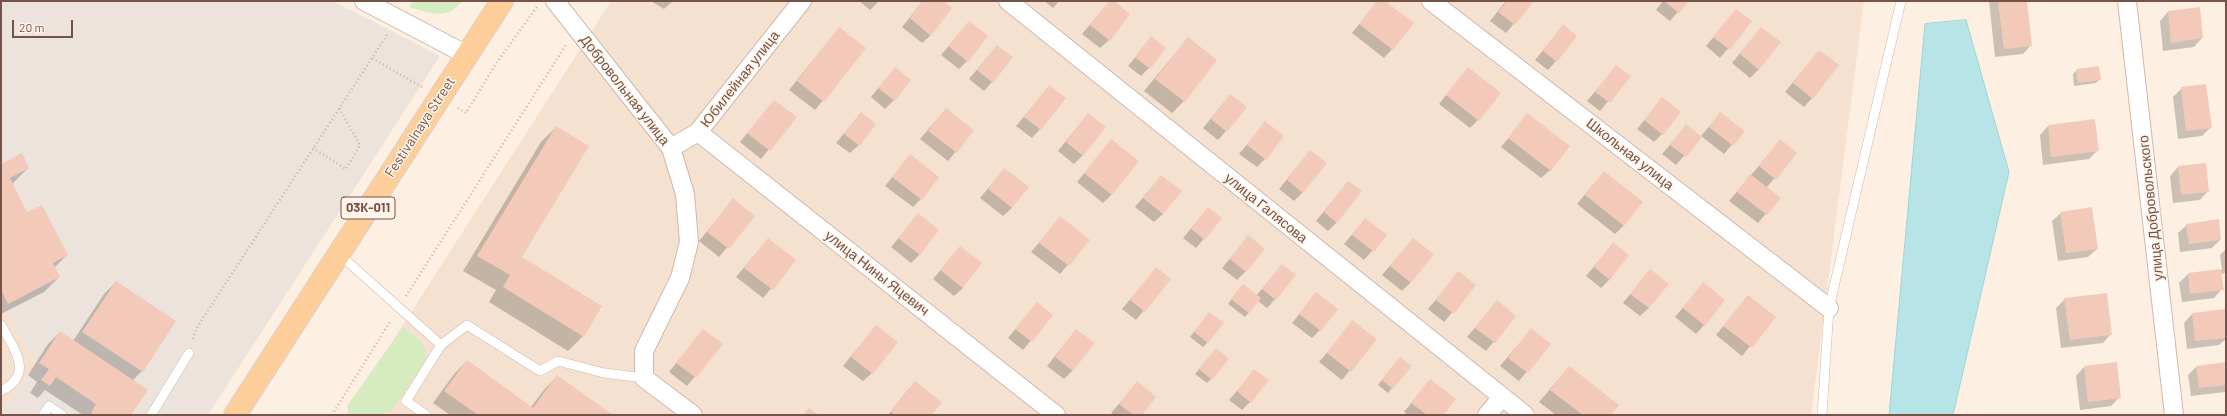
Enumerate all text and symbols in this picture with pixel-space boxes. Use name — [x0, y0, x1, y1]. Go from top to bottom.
scale bar — [14, 12, 75, 38]
text: 20 m — [19, 20, 45, 34]
street label: Юбилейная улица — [697, 27, 783, 131]
street label: Добровольная улица — [577, 31, 673, 149]
street label: Festivalnaya Street — [381, 74, 459, 180]
street label: Школьная улица — [1583, 115, 1677, 193]
street label: улица Добровольского — [2135, 134, 2167, 282]
street label: улица Галясова — [1221, 169, 1311, 247]
road number: 03К-011 — [341, 197, 395, 219]
street label: улица Нины Яцевич — [821, 227, 933, 319]

